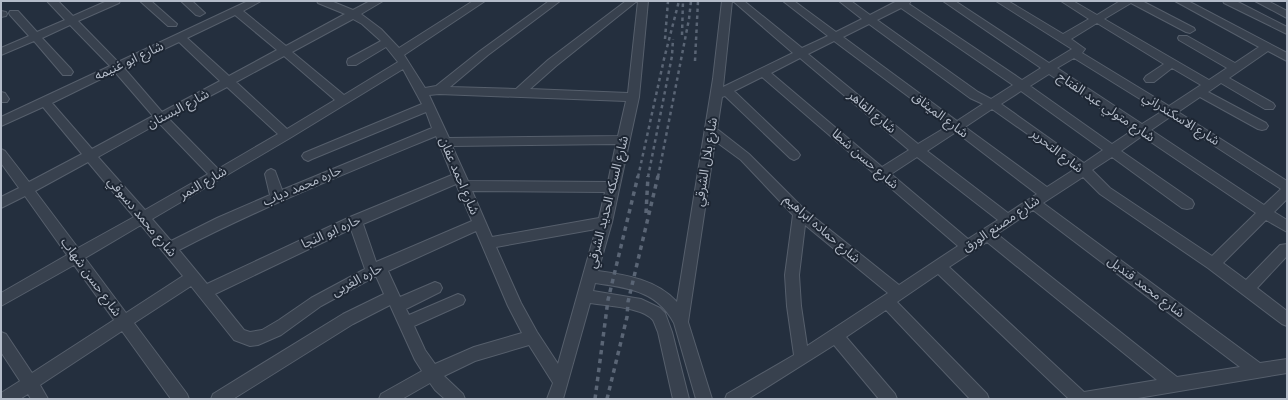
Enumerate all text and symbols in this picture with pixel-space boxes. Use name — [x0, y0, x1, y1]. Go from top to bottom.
street label: شارع ابو غنيمه — [91, 37, 167, 86]
street label: شارع متولي عبد الفتاح — [1053, 68, 1158, 147]
street label: شارع البستان — [144, 85, 213, 134]
street label: شارع القاهر — [843, 86, 900, 138]
street label: شارع الميثاق — [908, 88, 972, 143]
street label: شارع الاسكندراني — [1138, 88, 1223, 151]
street label: شارع بلال الشرقي — [690, 116, 723, 208]
street label: شارع التحرير — [1026, 124, 1087, 178]
street label: شارع حسن شطا — [827, 125, 902, 194]
street label: شارع احمد عفان — [434, 134, 483, 218]
street label: شارع السكه الحديد الشرقي — [583, 134, 634, 270]
street label: حاره محمد دياب — [260, 161, 344, 211]
street label: شارع النمر — [175, 162, 231, 205]
street label: شارع محمد دسوقي — [102, 173, 181, 262]
street label: شارع حماده ابراهيم — [779, 191, 864, 268]
street label: شارع مصنع الورق — [959, 191, 1044, 257]
street label: حاره ابو النجا — [298, 211, 364, 253]
street label: شارع حسن شهاب — [55, 234, 126, 321]
street label: شارع محمد قنديل — [1103, 252, 1188, 323]
street label: حاره الغربى — [328, 259, 386, 301]

